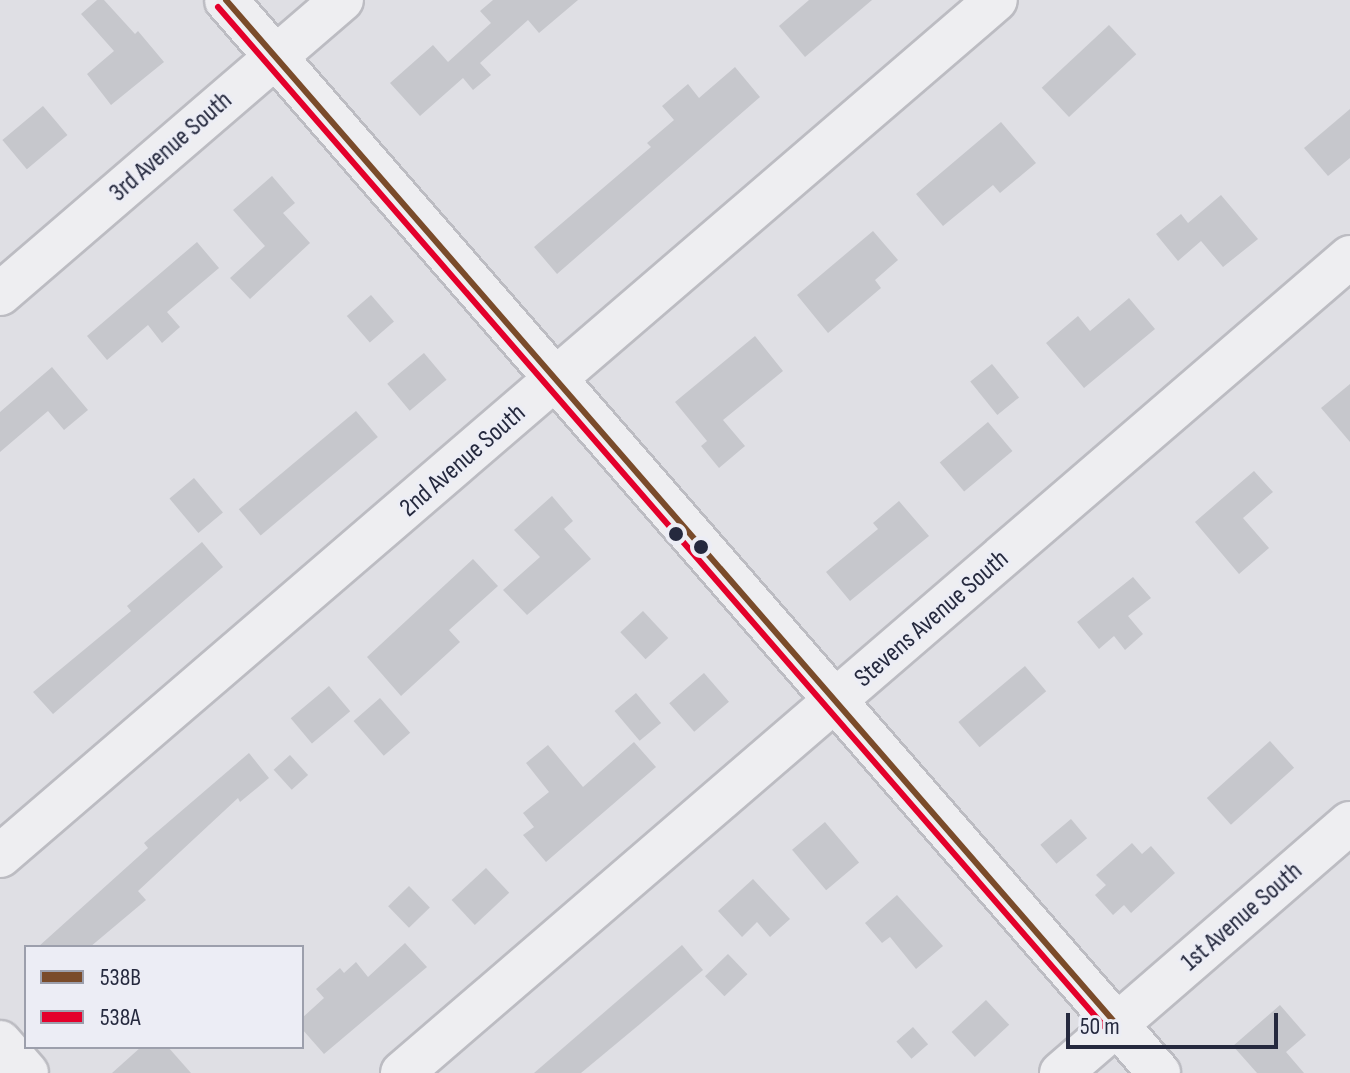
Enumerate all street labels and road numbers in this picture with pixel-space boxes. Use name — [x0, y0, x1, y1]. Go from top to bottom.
street label: 3rd Avenue South — [103, 85, 239, 209]
street label: 2nd Avenue South — [394, 398, 532, 524]
street label: Stevens Avenue South — [849, 544, 1015, 694]
street label: 1st Avenue South — [1175, 856, 1309, 978]

